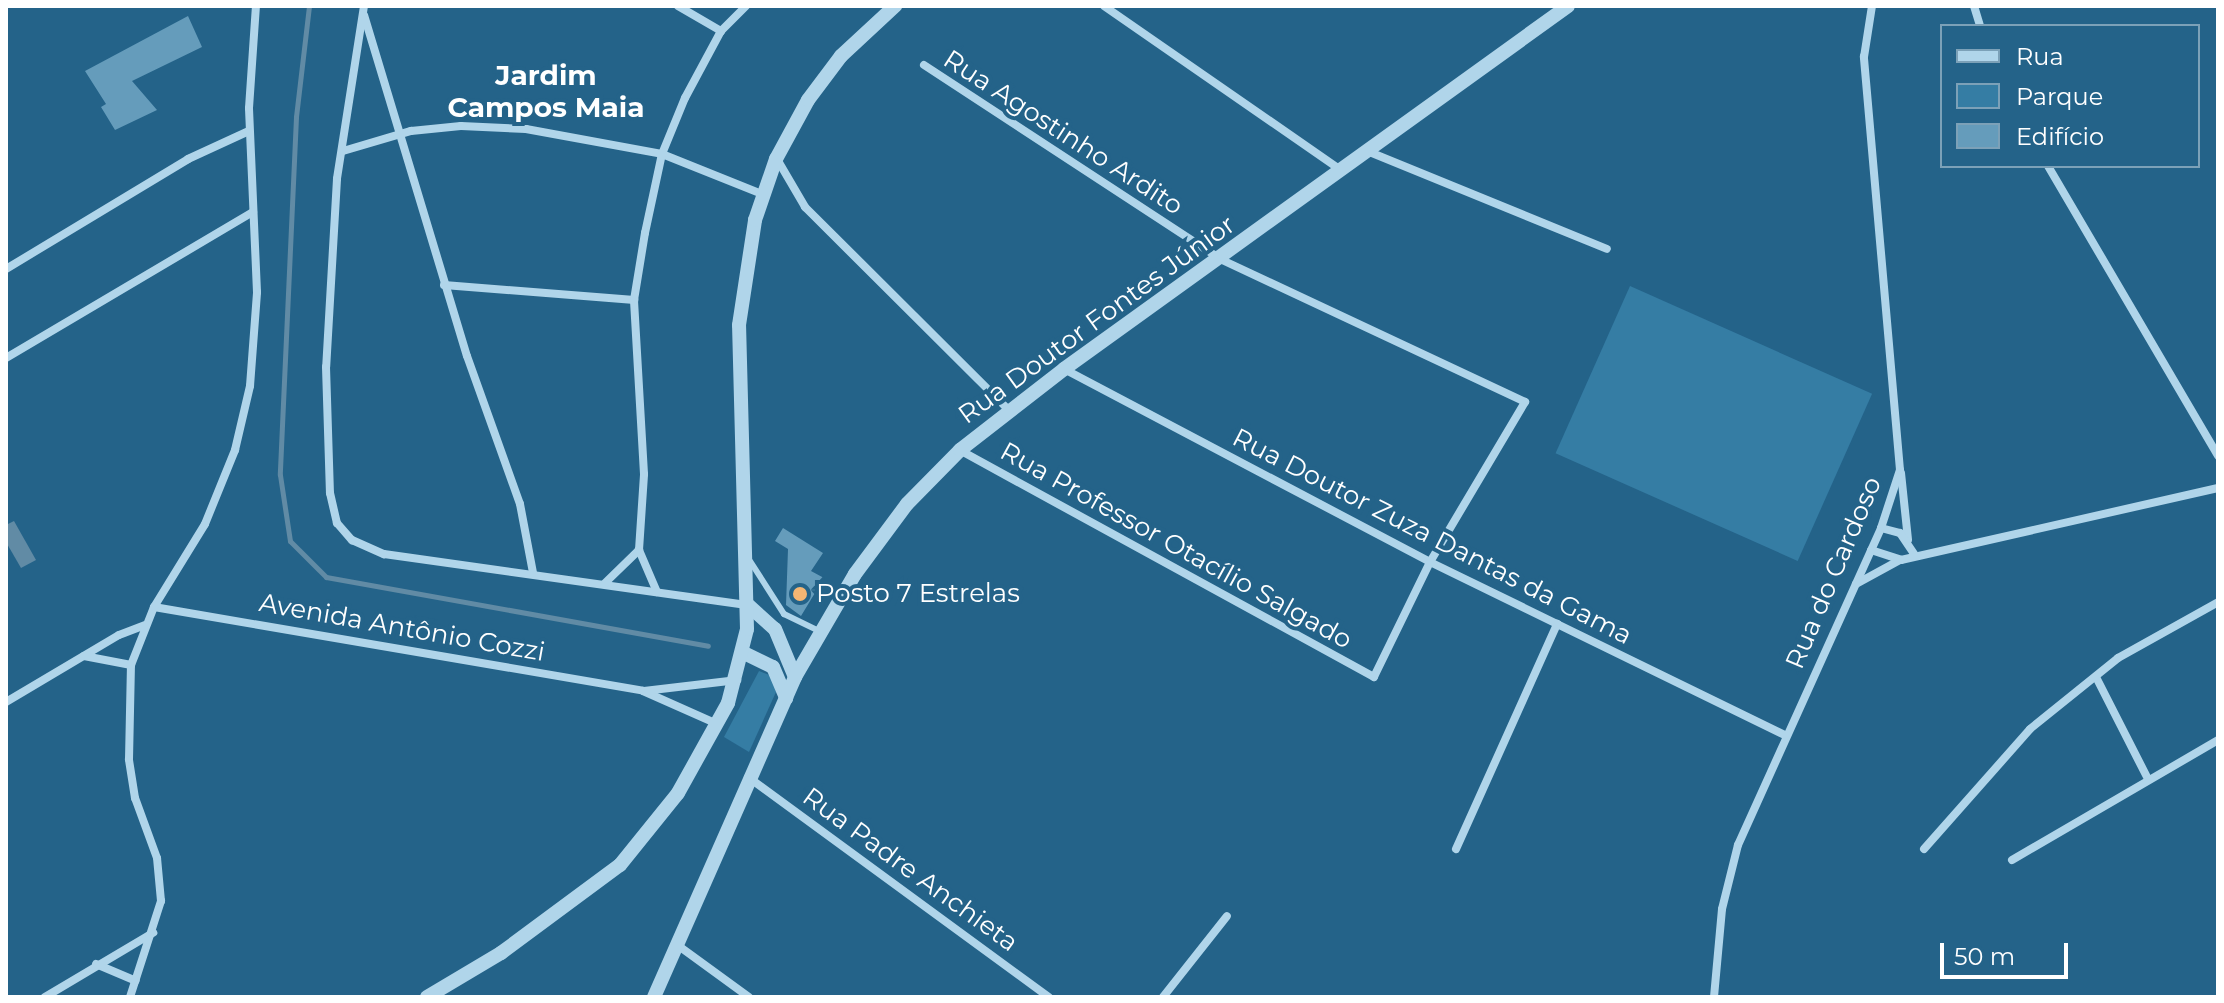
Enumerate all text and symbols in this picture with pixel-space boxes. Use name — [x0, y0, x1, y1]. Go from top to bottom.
legend — [1940, 24, 2200, 168]
text: Rua — [2016, 42, 2064, 71]
street label: Rua Agostinho Ardito — [937, 44, 1189, 222]
district label: Jardim Campos Maia — [448, 58, 644, 124]
text: Parque — [2016, 82, 2103, 111]
text: Edifício — [2016, 122, 2104, 151]
street label: Rua Doutor Fontes Júnior — [953, 209, 1241, 431]
street label: Rua Doutor Zuza Dantas da Gama — [1227, 422, 1637, 652]
street label: Rua Professor Otacílio Salgado — [995, 436, 1357, 656]
street label: Rua do Cardoso — [1779, 472, 1889, 674]
place label: Posto 7 Estrelas — [816, 578, 1020, 610]
marker: Posto 7 Estrelas — [791, 585, 809, 603]
street label: Avenida Antônio Cozzi — [257, 588, 547, 668]
street label: Rua Padre Anchieta — [796, 781, 1024, 959]
scale bar — [1944, 927, 2072, 977]
text: 50 m — [1954, 942, 2015, 971]

